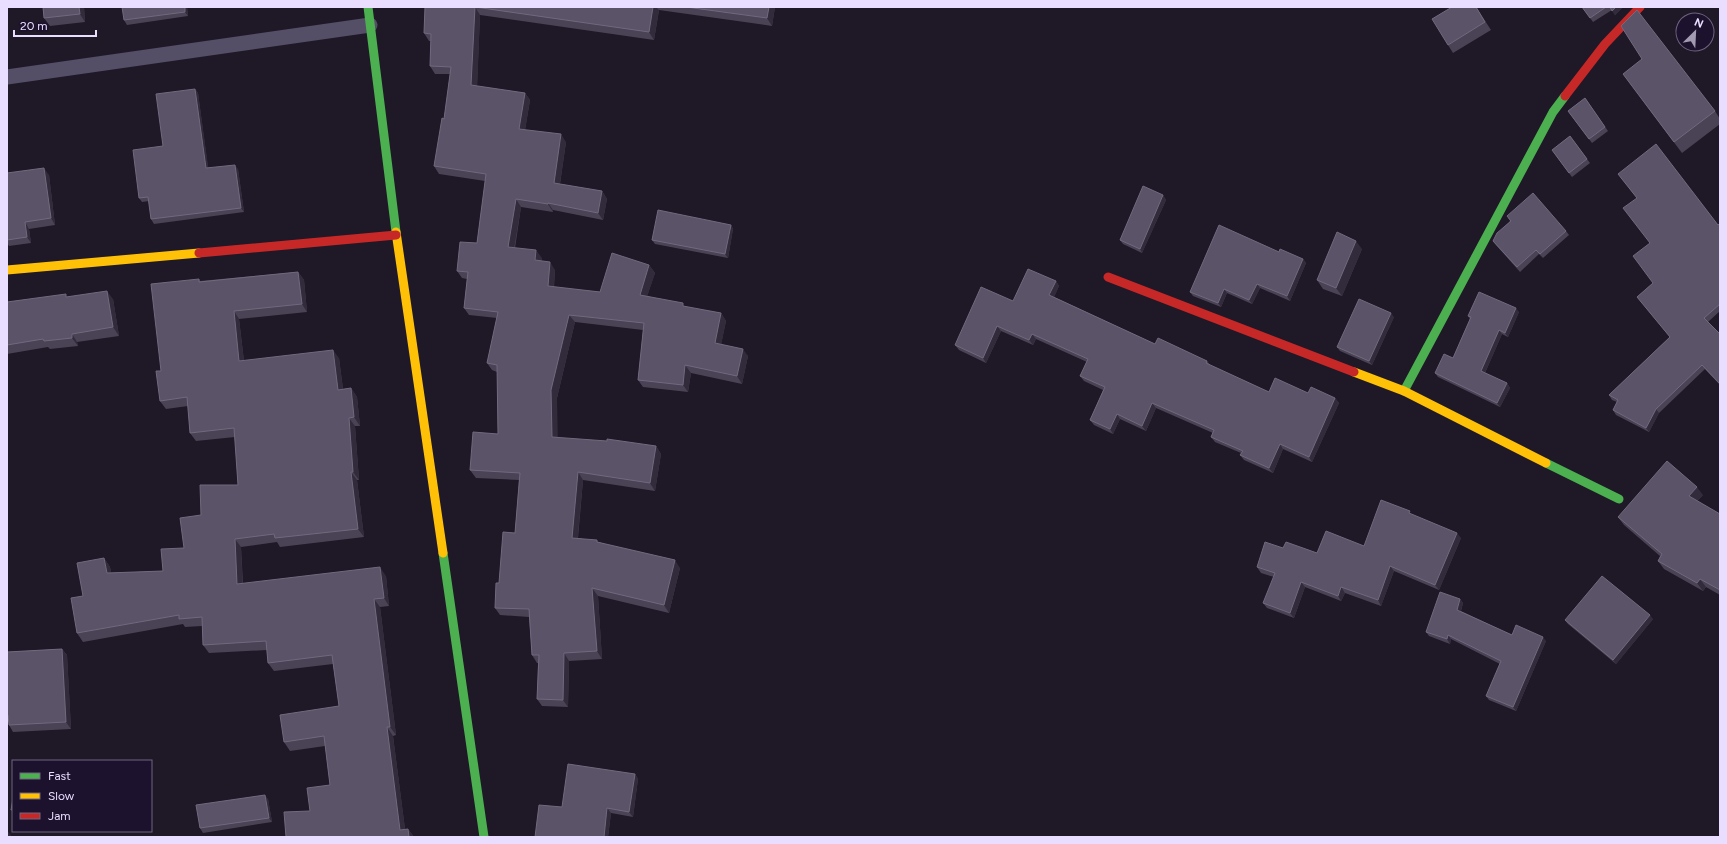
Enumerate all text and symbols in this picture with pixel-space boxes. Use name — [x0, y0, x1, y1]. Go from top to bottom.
scale bar — [14, 12, 96, 38]
north arrow — [1675, 12, 1715, 52]
text: N — [1692, 16, 1705, 31]
text: 20 m — [20, 19, 48, 33]
legend — [12, 760, 152, 832]
text: Fast — [48, 769, 71, 783]
text: Slow — [48, 789, 75, 803]
text: Jam — [48, 809, 71, 823]

